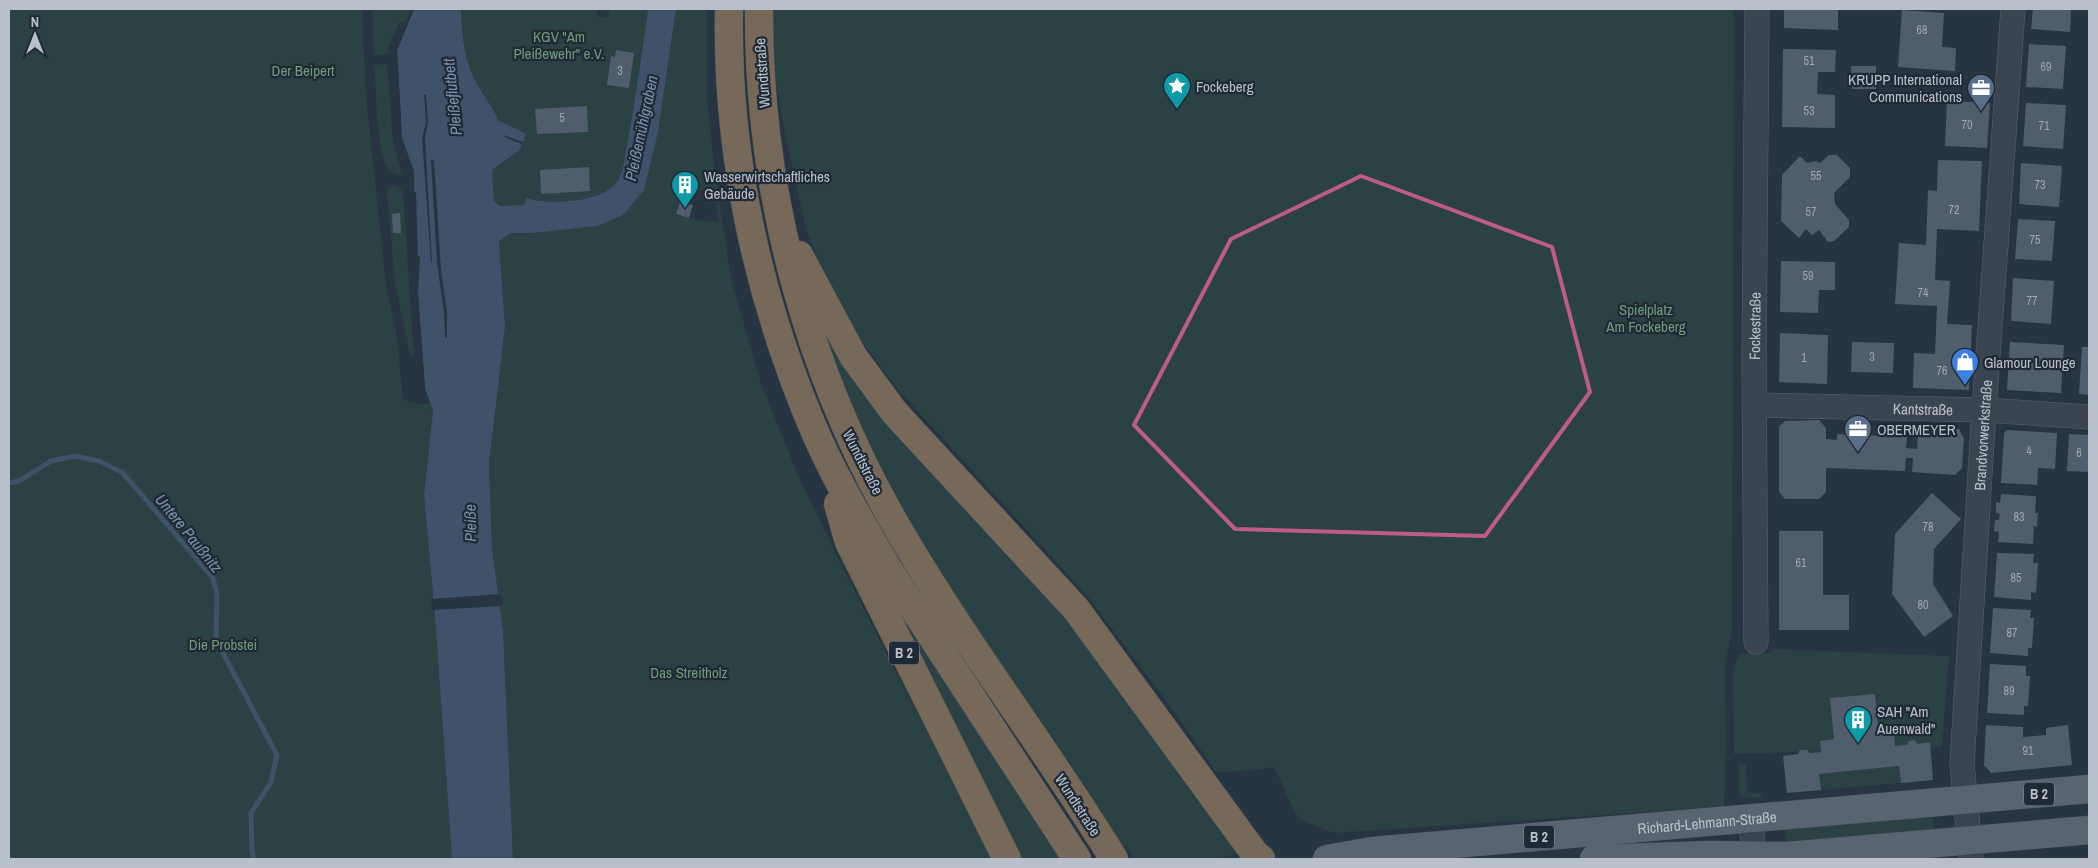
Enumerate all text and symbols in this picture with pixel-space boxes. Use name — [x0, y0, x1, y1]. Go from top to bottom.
north arrow — [10, 10, 60, 60]
text: N — [31, 13, 39, 31]
house number: 68 — [1917, 22, 1927, 38]
park label: KGV "Am Pleißewehr" e.V. — [514, 26, 604, 64]
street label: Wundtstraße — [749, 37, 775, 109]
house number: 51 — [1804, 53, 1815, 69]
water label: Pleißeflutbett — [437, 57, 467, 137]
house number: 69 — [2041, 59, 2051, 75]
park label: Der Beipert — [272, 60, 335, 81]
house number: 3 — [617, 63, 623, 79]
place label: KRUPP International Communications — [1848, 69, 1962, 107]
place icon: Fockeberg — [1162, 71, 1192, 110]
water label: Pleißemühlgraben — [619, 73, 663, 183]
office icon: KRUPP International Communications — [1966, 73, 1996, 112]
place label: Fockeberg — [1196, 76, 1254, 97]
house number: 53 — [1804, 103, 1814, 119]
house number: 5 — [559, 110, 565, 126]
house number: 70 — [1962, 117, 1972, 133]
house number: 71 — [2039, 118, 2050, 134]
place label: Wasserwirtschaftliches Gebäude — [704, 166, 830, 204]
house number: 55 — [1811, 168, 1822, 184]
building icon: Wasserwirtschaftliches Gebäude — [670, 170, 700, 209]
house number: 73 — [2035, 177, 2045, 193]
house number: 72 — [1949, 202, 1959, 218]
house number: 57 — [1806, 204, 1817, 220]
house number: 75 — [2030, 232, 2041, 248]
house number: 59 — [1803, 268, 1813, 284]
house number: 74 — [1918, 285, 1929, 301]
street label: Fockestraße — [1744, 292, 1765, 360]
house number: 77 — [2027, 293, 2038, 309]
park label: Spielplatz Am Fockeberg — [1605, 299, 1686, 337]
shop icon: Glamour Lounge — [1950, 347, 1980, 386]
house number: 3 — [1869, 349, 1875, 365]
house number: 1 — [1801, 350, 1807, 366]
place label: Glamour Lounge — [1984, 352, 2076, 373]
house number: 76 — [1937, 363, 1947, 379]
street label: Brandvorwerkstraße — [1969, 379, 1997, 491]
street label: Kantstraße — [1893, 398, 1953, 420]
office icon: OBERMEYER — [1843, 414, 1873, 453]
place label: OBERMEYER — [1877, 419, 1956, 440]
street label: Wundtstraße — [838, 426, 888, 498]
house number: 4 — [2026, 443, 2032, 459]
house number: 6 — [2076, 445, 2082, 461]
water label: Untere Paußnitz — [150, 489, 228, 577]
water label: Pleiße — [459, 504, 481, 542]
house number: 83 — [2014, 509, 2024, 525]
house number: 78 — [1923, 519, 1933, 535]
house number: 61 — [1796, 555, 1807, 571]
house number: 85 — [2011, 570, 2022, 586]
house number: 80 — [1918, 597, 1928, 613]
house number: 87 — [2007, 625, 2018, 641]
park label: Die Probstei — [189, 634, 257, 655]
road number: B 2 — [889, 641, 919, 664]
park label: Das Streitholz — [650, 662, 728, 683]
house number: 89 — [2004, 683, 2014, 699]
place label: SAH "Am Auenwald" — [1876, 701, 1935, 739]
building icon: SAH "Am Auenwald" — [1843, 705, 1873, 744]
house number: 91 — [2023, 743, 2034, 759]
street label: Wundtstraße — [1050, 770, 1106, 840]
road number: B 2 — [2024, 782, 2054, 806]
street label: Richard-Lehmann-Straße — [1637, 806, 1778, 839]
road number: B 2 — [1524, 826, 1554, 849]

